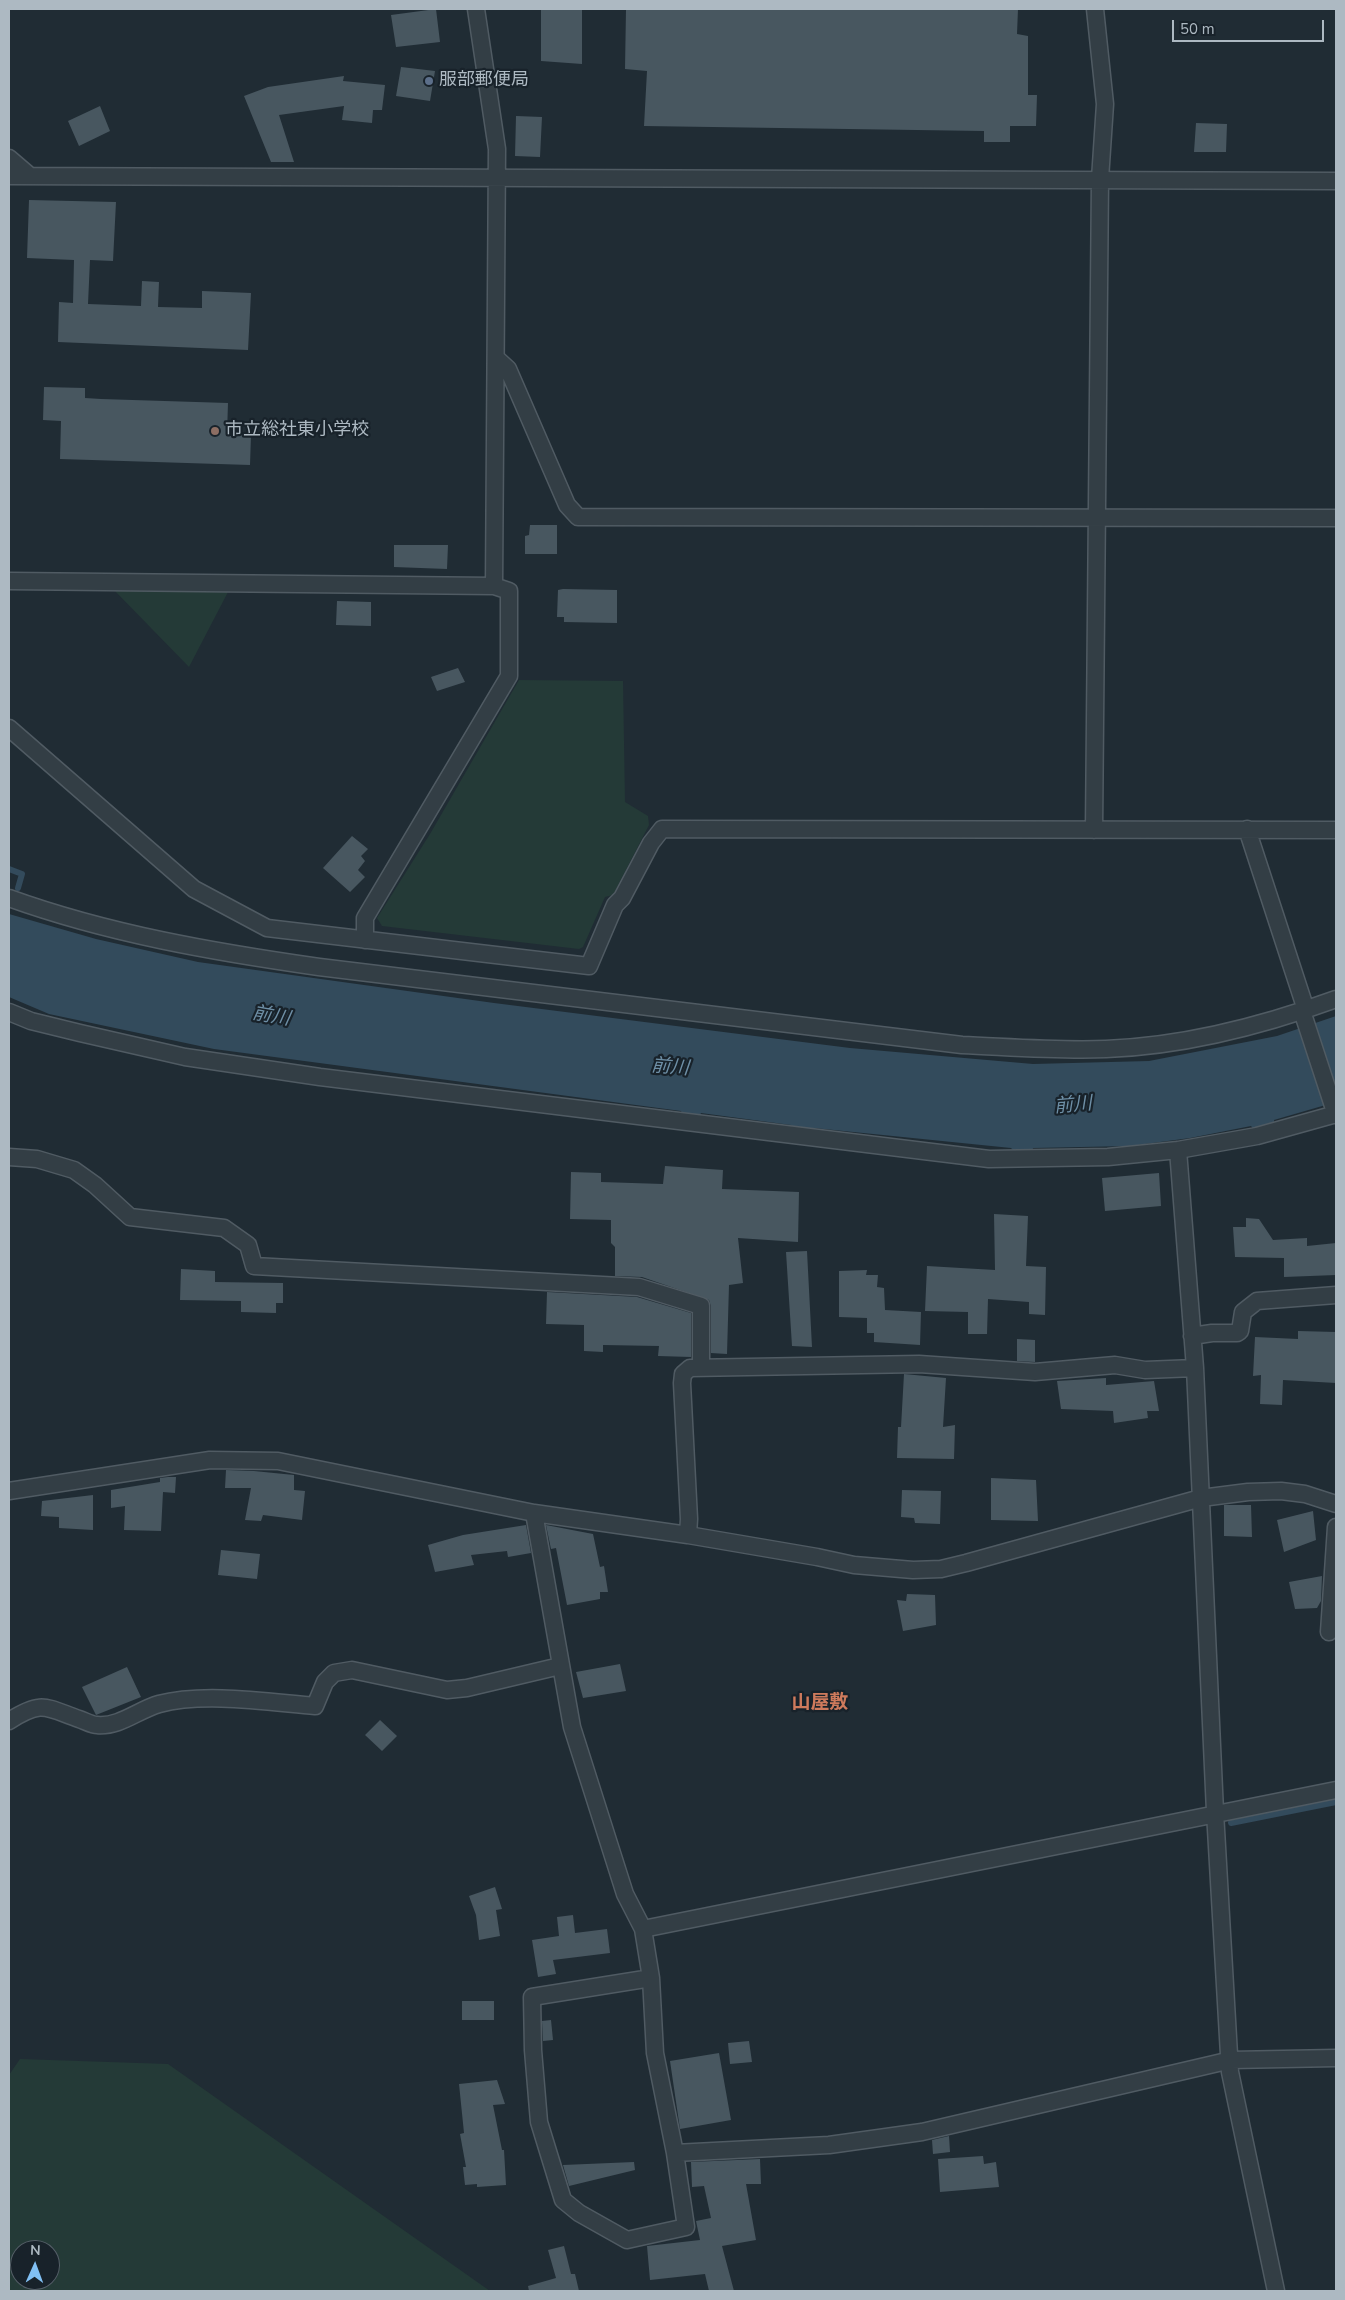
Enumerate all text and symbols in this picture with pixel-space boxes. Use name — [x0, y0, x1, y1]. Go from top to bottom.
scale bar — [1175, 10, 1328, 42]
text: 50 m — [1180, 19, 1215, 39]
place label: 服部郵便局 — [439, 70, 529, 92]
marker: 服部郵便局 — [423, 75, 435, 87]
place label: 市立総社東小学校 — [225, 420, 369, 442]
marker: 市立総社東小学校 — [209, 425, 221, 437]
water label: 前川 — [250, 1002, 292, 1032]
water label: 前川 — [650, 1055, 690, 1081]
water label: 前川 — [1053, 1093, 1093, 1119]
district label: 山屋敷 — [792, 1692, 848, 1714]
north arrow — [10, 2240, 60, 2290]
text: N — [30, 2241, 41, 2260]

